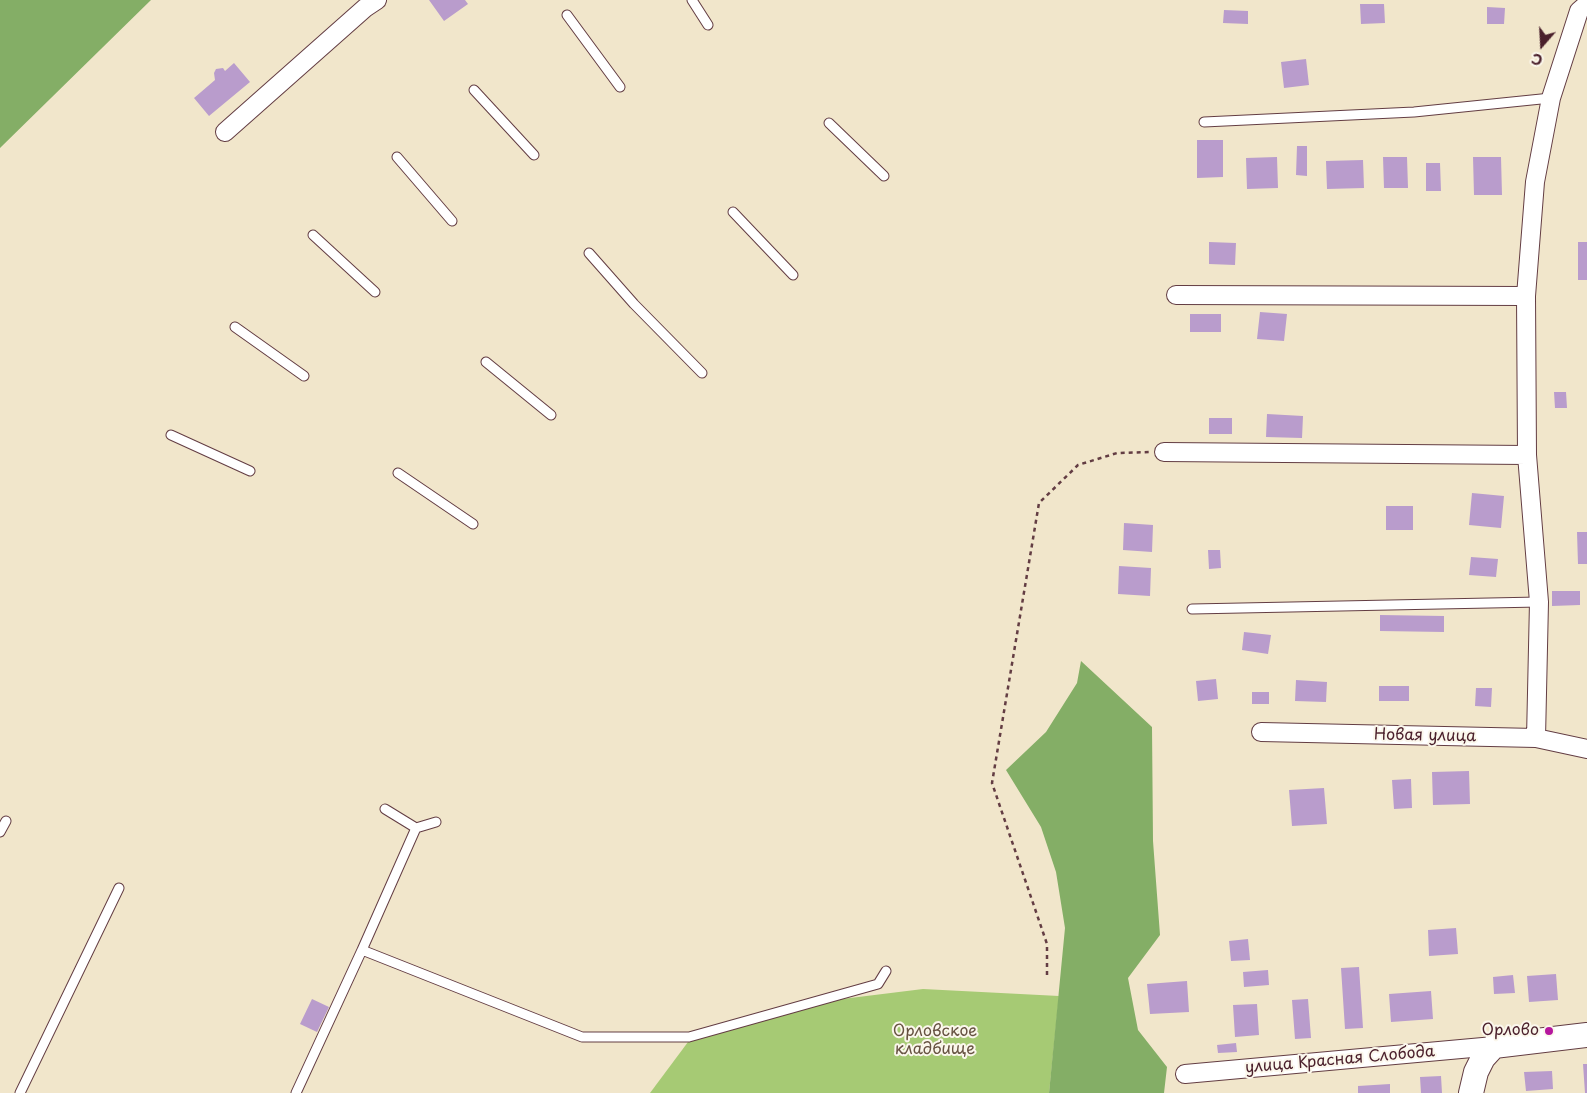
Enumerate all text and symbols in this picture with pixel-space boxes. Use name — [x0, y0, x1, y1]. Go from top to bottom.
north arrow — [1517, 20, 1567, 70]
text: С — [1529, 48, 1545, 71]
street label: Новая улица — [1374, 726, 1476, 746]
place label: Орлово — [1482, 1021, 1539, 1041]
park label: Орловское кладбище — [893, 1022, 977, 1060]
marker: Орлово — [1543, 1025, 1555, 1037]
street label: улица Красная Слобода — [1244, 1042, 1436, 1078]

